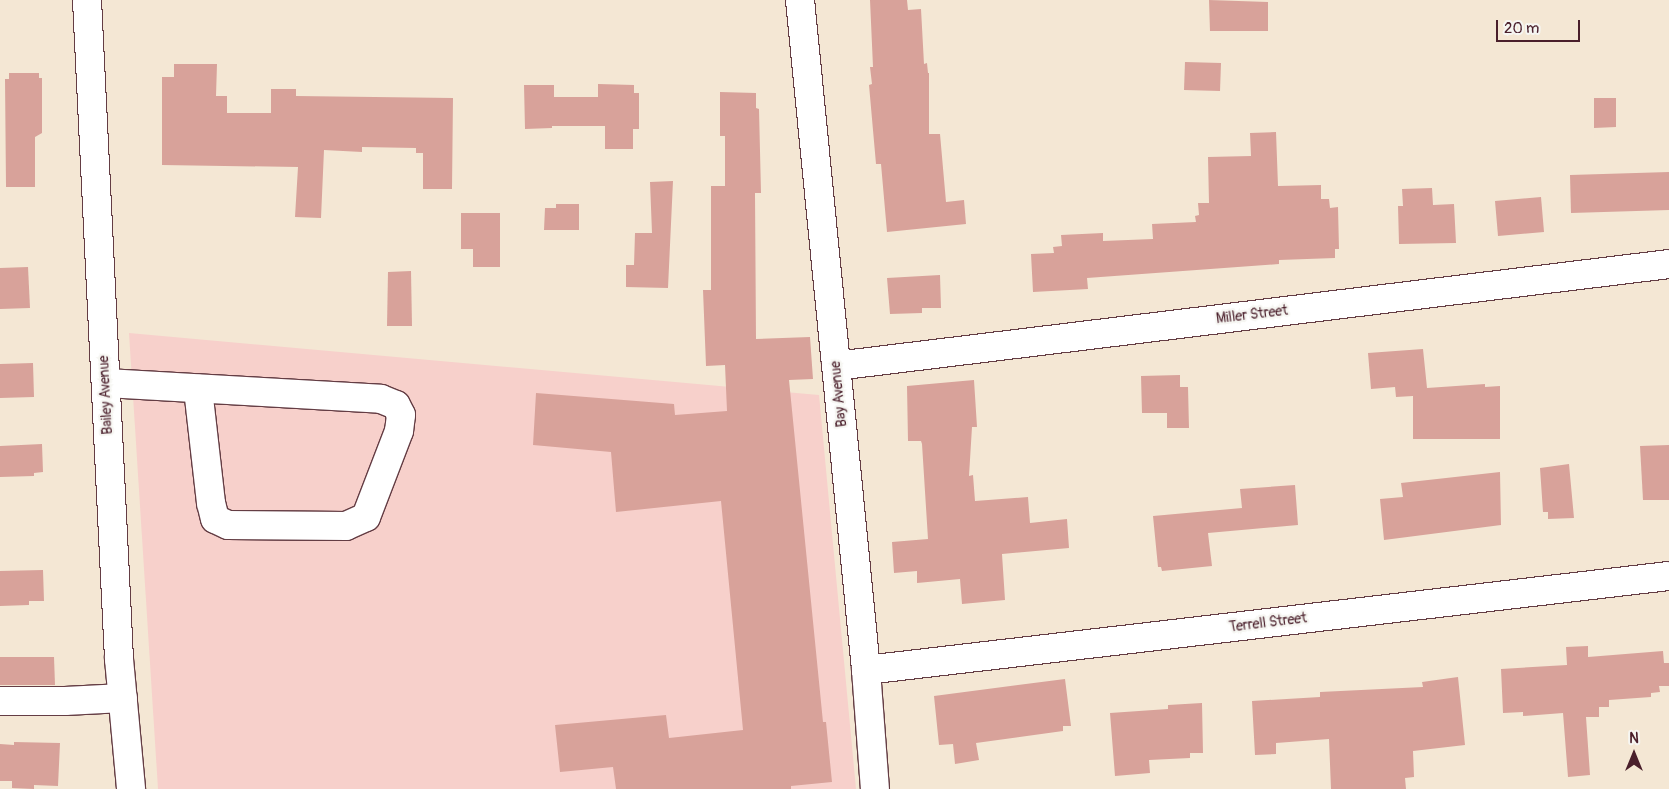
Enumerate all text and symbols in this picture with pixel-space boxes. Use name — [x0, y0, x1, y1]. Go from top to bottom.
scale bar — [1499, 10, 1583, 42]
text: 20 m — [1504, 19, 1539, 38]
street label: Miller Street — [1215, 302, 1289, 328]
street label: Bailey Avenue — [96, 355, 116, 435]
street label: Bay Avenue — [827, 360, 851, 428]
street label: Terrell Street — [1228, 610, 1308, 636]
north arrow — [1609, 729, 1659, 779]
text: N — [1629, 730, 1639, 747]

